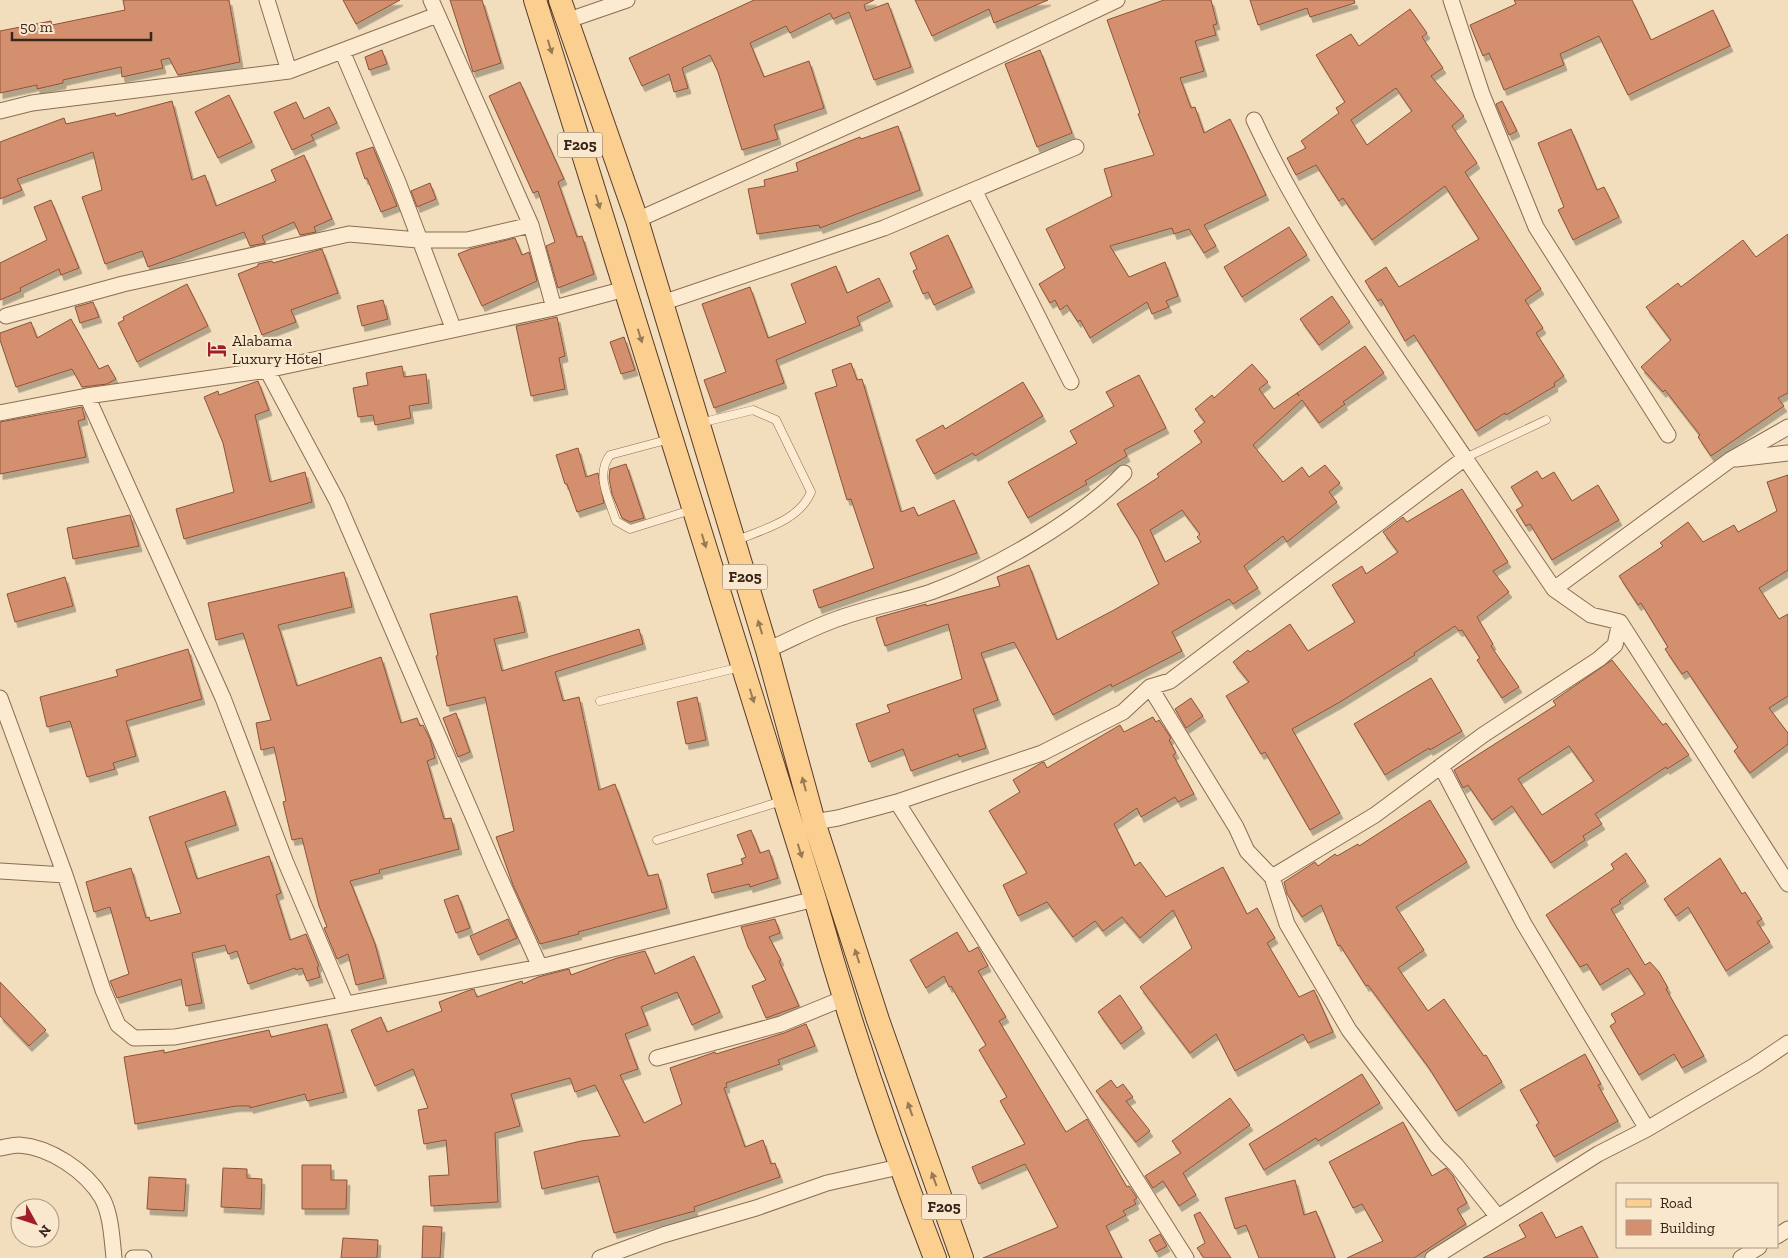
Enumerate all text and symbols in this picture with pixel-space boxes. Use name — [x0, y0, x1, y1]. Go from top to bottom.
scale bar — [12, 10, 151, 42]
text: 50 m — [20, 18, 53, 36]
one-way arrow — [546, 39, 554, 54]
road number: F205 — [558, 132, 602, 158]
one-way arrow — [595, 194, 602, 209]
one-way arrow — [636, 328, 644, 343]
place label: Alabama Luxury Hotel — [232, 331, 323, 368]
hotel icon: Alabama Luxury Hotel — [206, 338, 228, 360]
one-way arrow — [701, 533, 709, 548]
road number: F205 — [722, 564, 768, 590]
one-way arrow — [756, 620, 764, 635]
one-way arrow — [748, 689, 756, 704]
one-way arrow — [799, 776, 807, 791]
one-way arrow — [797, 844, 804, 859]
one-way arrow — [853, 948, 860, 963]
one-way arrow — [906, 1102, 913, 1117]
one-way arrow — [930, 1171, 938, 1186]
legend — [1616, 1183, 1778, 1248]
road number: F205 — [922, 1194, 966, 1220]
text: Road — [1660, 1194, 1693, 1212]
north arrow — [10, 1198, 60, 1248]
text: Building — [1660, 1219, 1715, 1237]
text: N — [34, 1221, 55, 1241]

